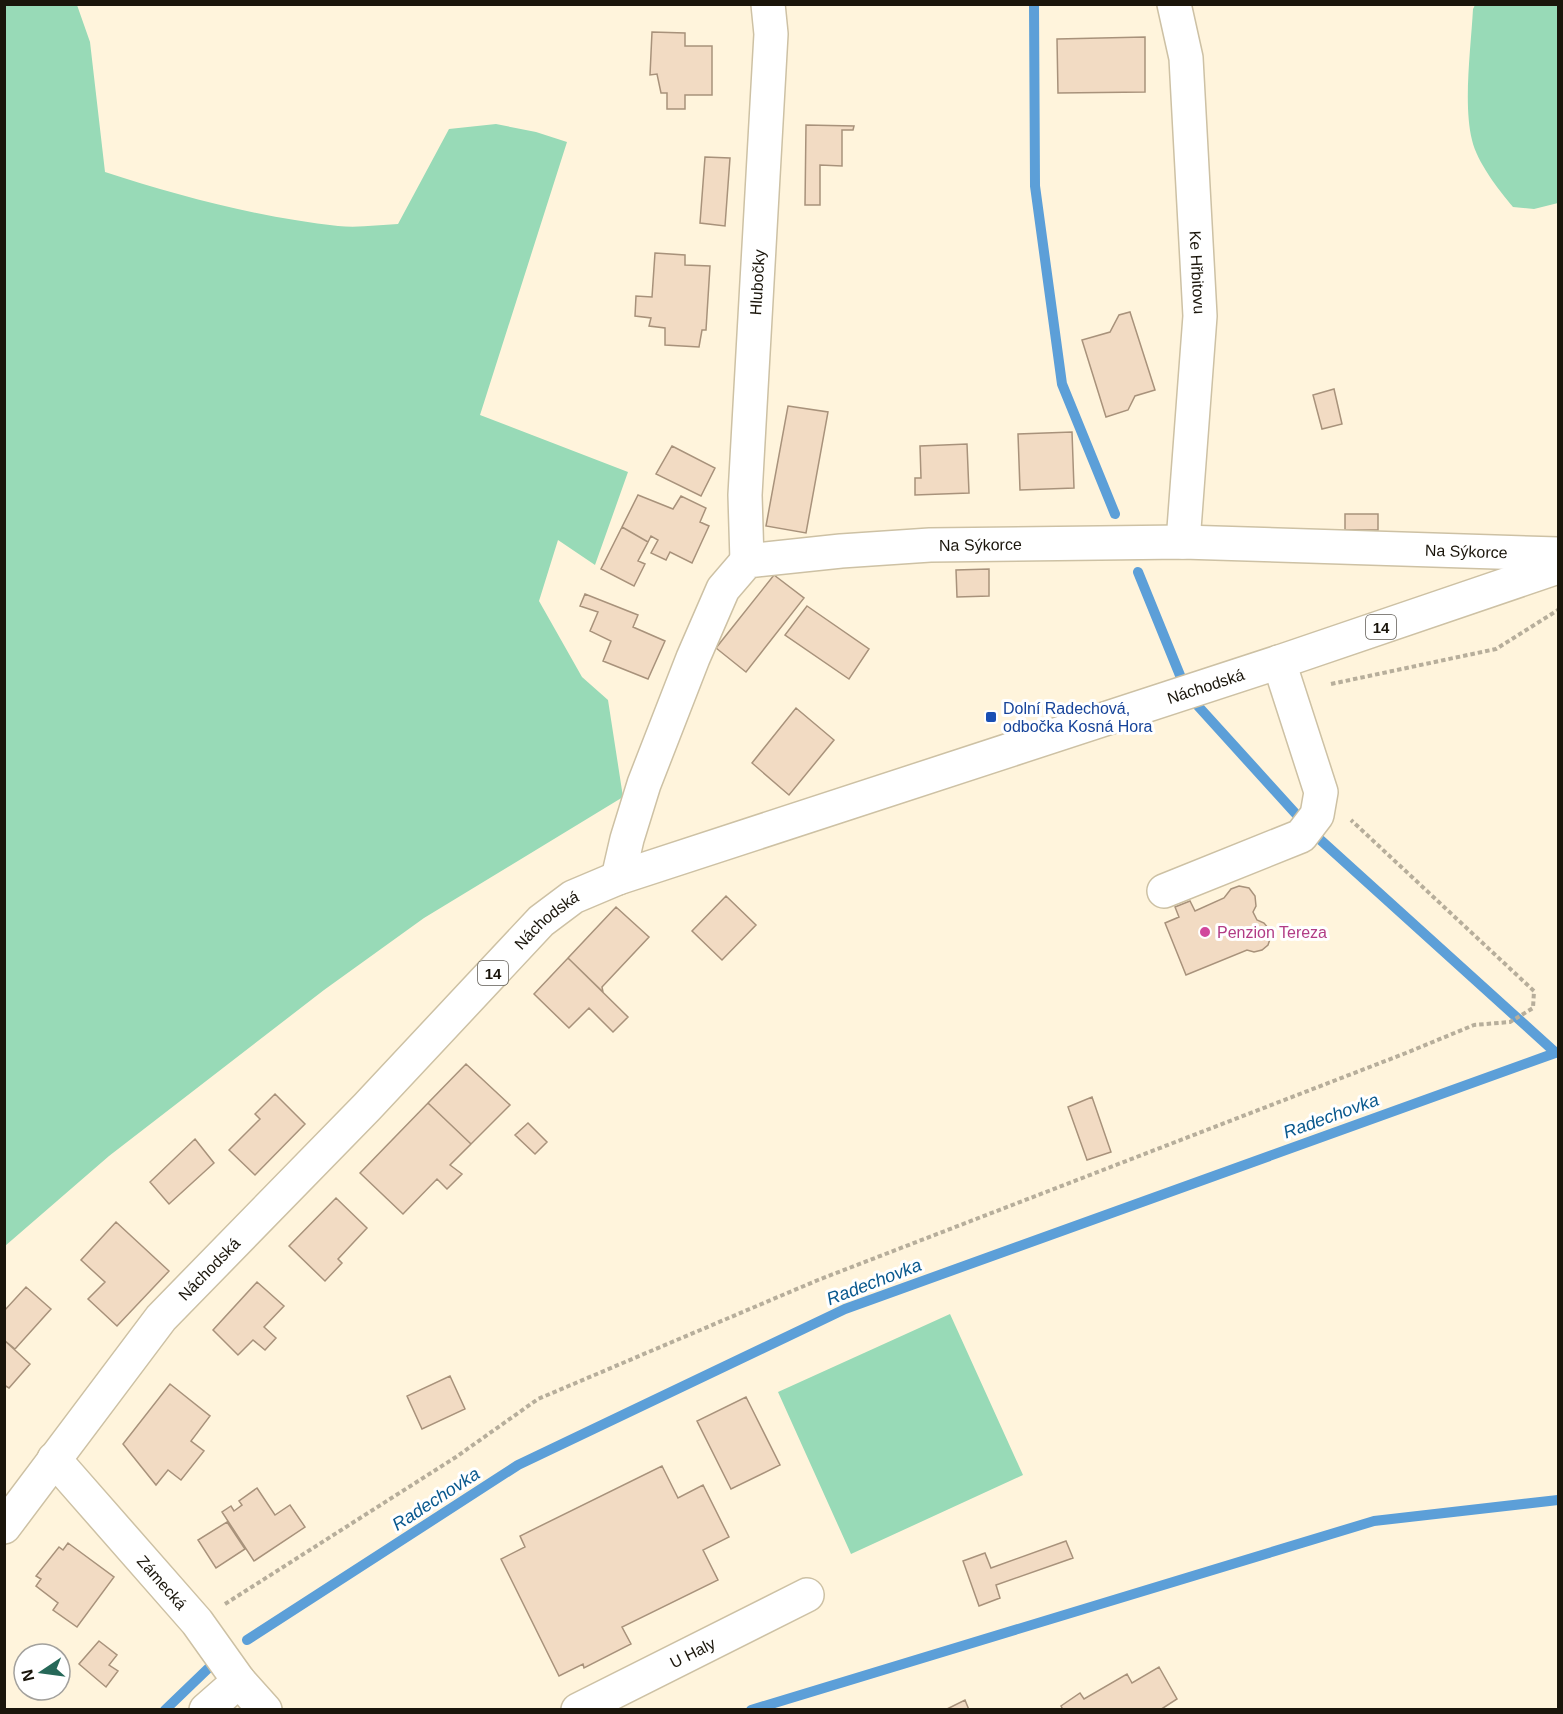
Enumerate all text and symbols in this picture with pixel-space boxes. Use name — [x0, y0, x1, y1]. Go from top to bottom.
street label: Ke Hřbitovu — [1187, 230, 1208, 315]
street label: Hlubočky — [747, 249, 767, 316]
street label: Na Sýkorce — [939, 535, 1022, 553]
street label: Na Sýkorce — [1425, 541, 1508, 561]
road number: 14 — [1366, 615, 1396, 639]
street label: Náchodská — [1165, 665, 1246, 707]
place label: Dolní Radechová, odbočka Kosná Hora — [1003, 700, 1153, 735]
marker: Dolní Radechová, odbočka Kosná Hora — [984, 710, 998, 724]
street label: Náchodská — [511, 887, 581, 952]
place label: Penzion Tereza — [1217, 924, 1327, 941]
marker: Penzion Tereza — [1198, 925, 1212, 939]
road number: 14 — [478, 961, 508, 985]
water label: Radechovka — [1281, 1089, 1381, 1143]
street label: Náchodská — [175, 1234, 243, 1304]
water label: Radechovka — [824, 1255, 924, 1309]
water label: Radechovka — [389, 1463, 483, 1535]
street label: Zámecká — [134, 1552, 190, 1613]
street label: U Haly — [667, 1634, 718, 1671]
north arrow — [12, 1642, 72, 1702]
text: N — [18, 1668, 37, 1683]

